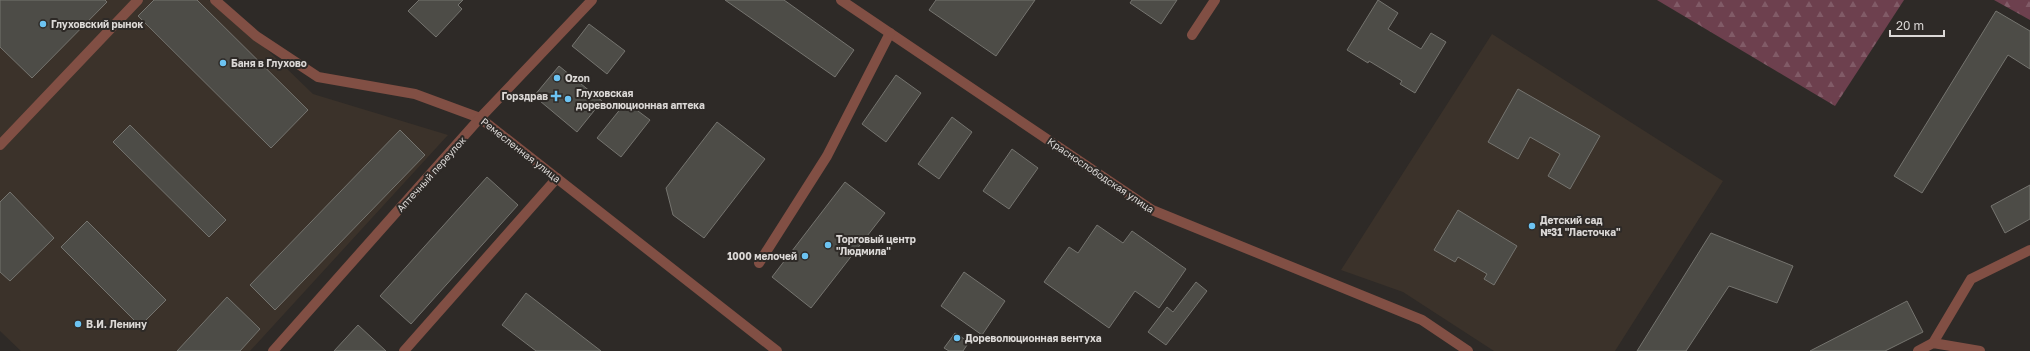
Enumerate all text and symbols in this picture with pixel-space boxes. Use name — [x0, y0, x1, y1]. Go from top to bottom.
scale bar — [1890, 12, 1944, 38]
place label: Глуховский рынок — [51, 18, 143, 30]
text: 20 m — [1896, 18, 1924, 33]
marker: Глуховский рынок — [38, 19, 48, 29]
place label: Баня в Глухово — [231, 57, 307, 69]
marker: Баня в Глухово — [218, 58, 228, 68]
place label: Ozon — [565, 72, 590, 84]
marker: Ozon — [552, 73, 562, 83]
place label: Глуховская дореволюционная аптека — [576, 87, 705, 111]
place label: Горздрав — [501, 90, 548, 102]
marker: Горздрав — [551, 91, 561, 101]
marker: Глуховская дореволюционная аптека — [563, 94, 573, 104]
street label: Ремесленная улица — [479, 115, 563, 185]
street label: Аптечный переулок — [394, 134, 468, 214]
street label: Краснослободская улица — [1045, 135, 1157, 215]
place label: Детский сад №31 "Ласточка" — [1540, 214, 1621, 238]
marker: Детский сад №31 "Ласточка" — [1527, 221, 1537, 231]
place label: Торговый центр "Людмила" — [836, 233, 916, 257]
marker: Торговый центр "Людмила" — [823, 240, 833, 250]
place label: 1000 мелочей — [727, 250, 797, 262]
marker: 1000 мелочей — [800, 251, 810, 261]
place label: В.И. Ленину — [86, 318, 147, 330]
marker: В.И. Ленину — [73, 319, 83, 329]
place label: Дореволюционная вентуха — [965, 332, 1102, 344]
marker: Дореволюционная вентуха — [952, 333, 962, 343]

